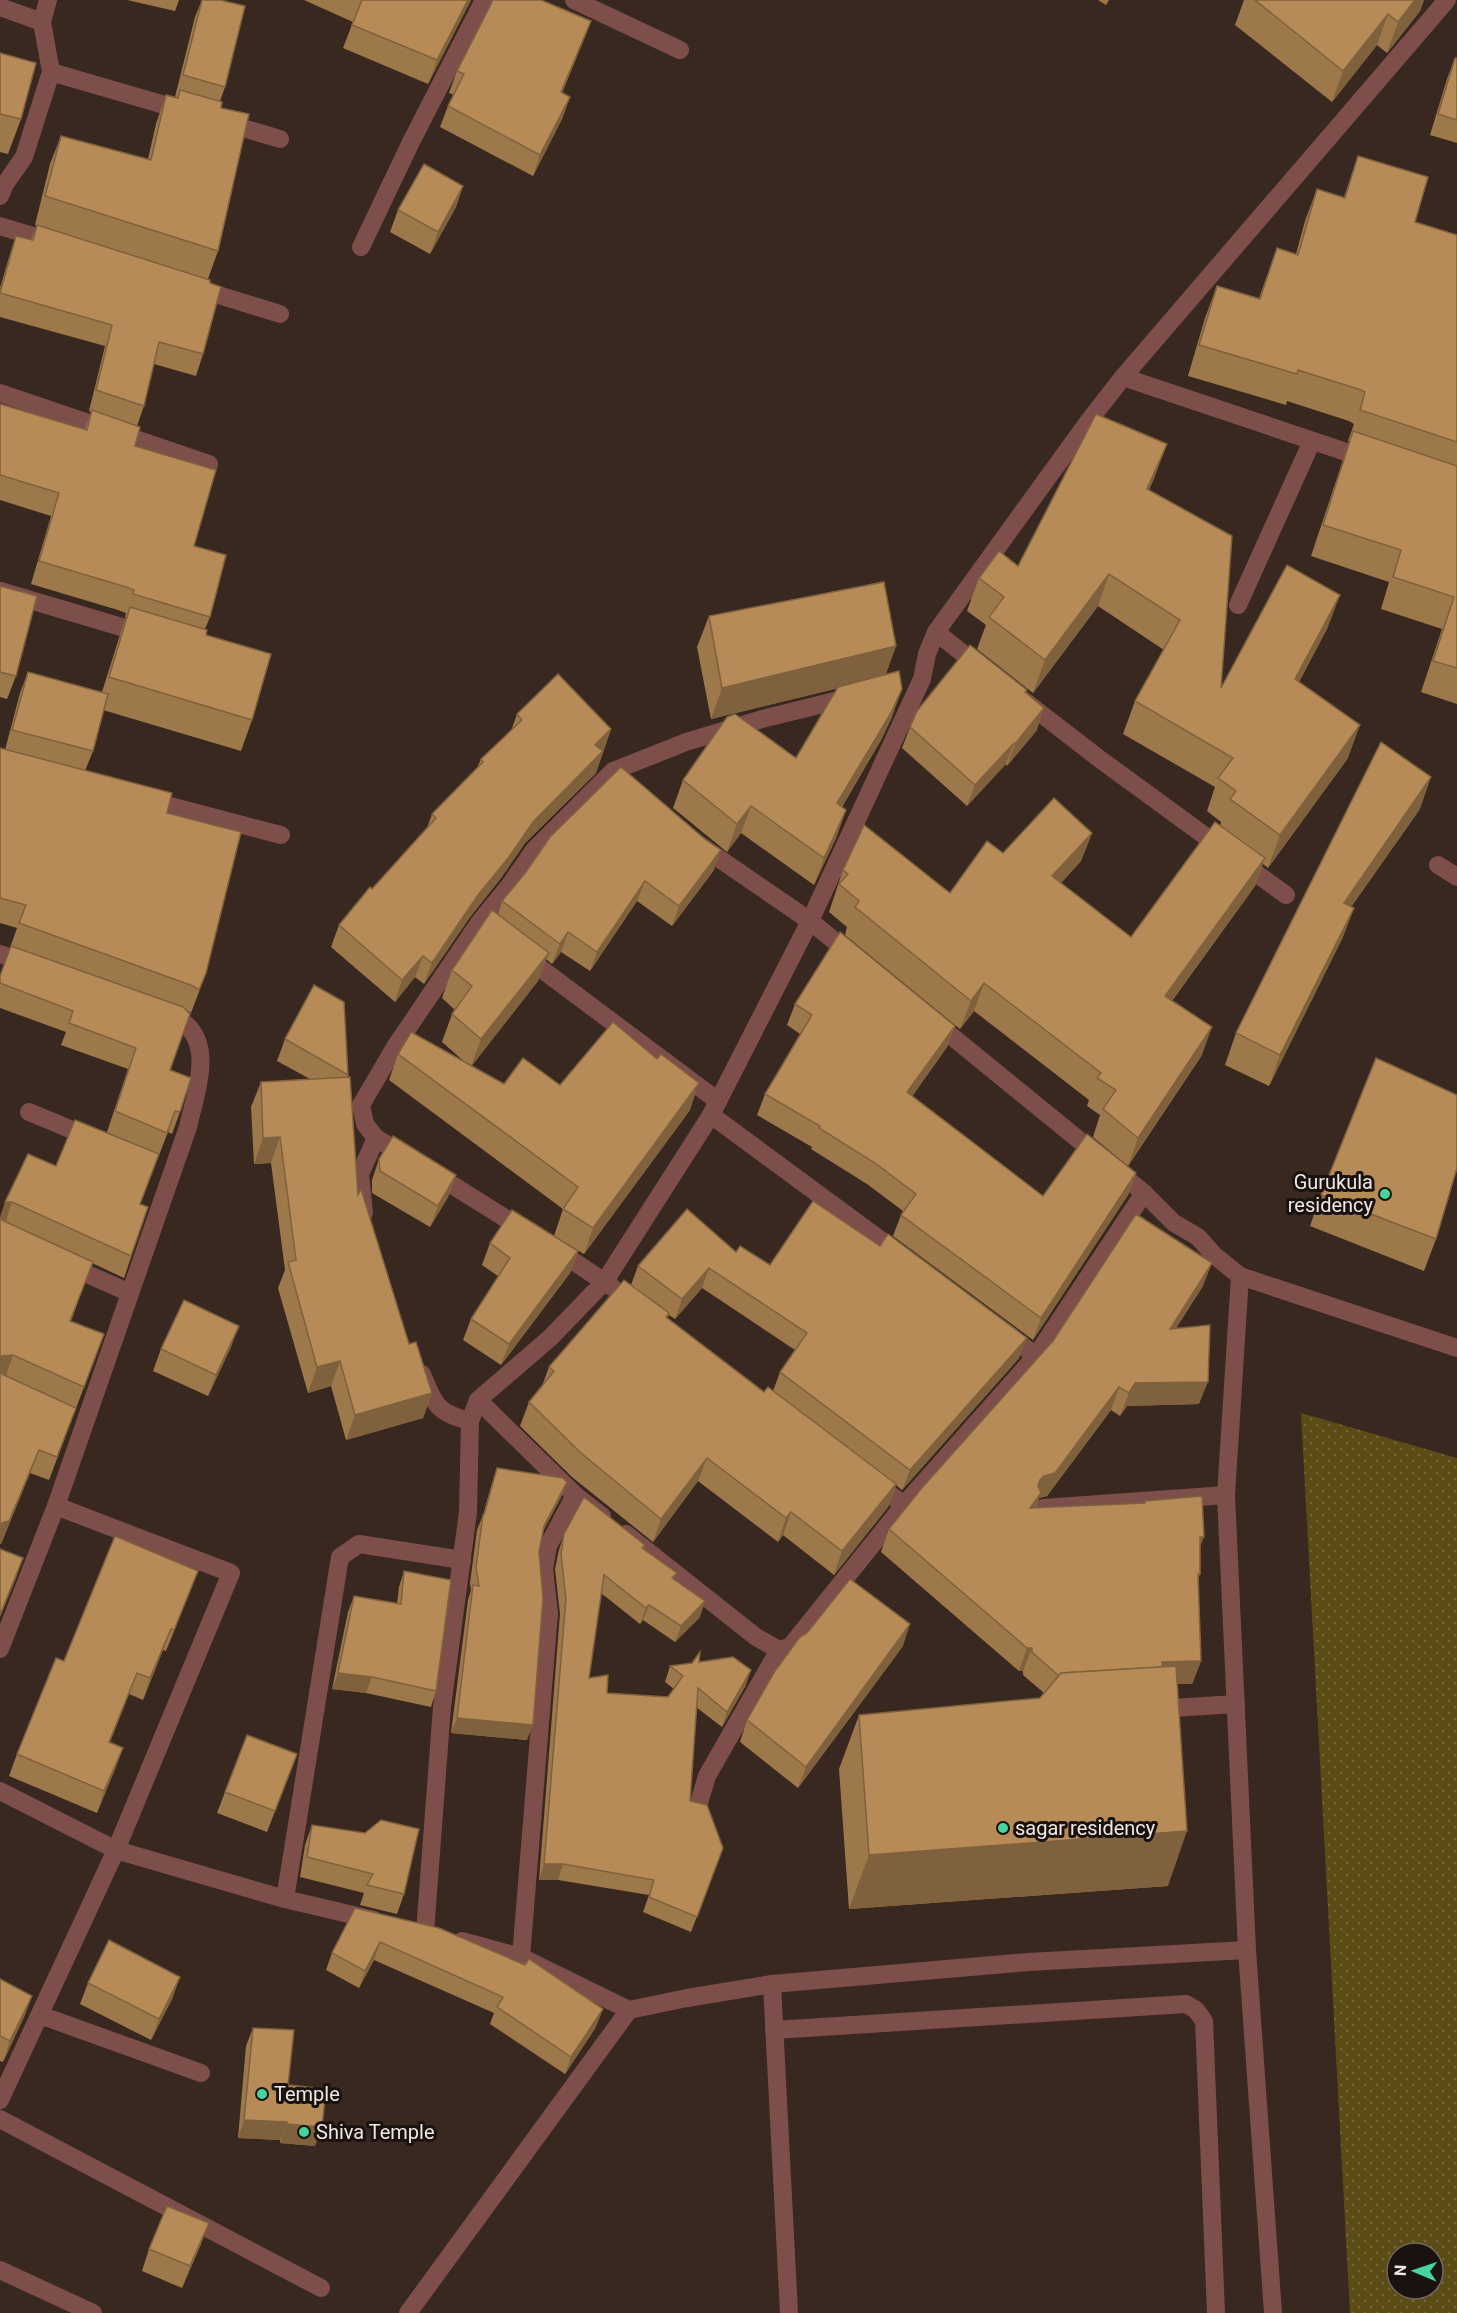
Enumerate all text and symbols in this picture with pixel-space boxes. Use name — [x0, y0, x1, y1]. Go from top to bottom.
place label: Gurukula residency — [1288, 1170, 1374, 1217]
marker: Gurukula residency — [1378, 1187, 1392, 1201]
place label: sagar residency — [1015, 1816, 1156, 1840]
marker: sagar residency — [996, 1821, 1010, 1835]
place label: Temple — [274, 2082, 340, 2106]
marker: Temple — [255, 2087, 269, 2101]
place label: Shiva Temple — [316, 2120, 435, 2144]
marker: Shiva Temple — [297, 2125, 311, 2139]
north arrow — [1385, 2241, 1445, 2301]
text: N — [1391, 2265, 1410, 2276]

